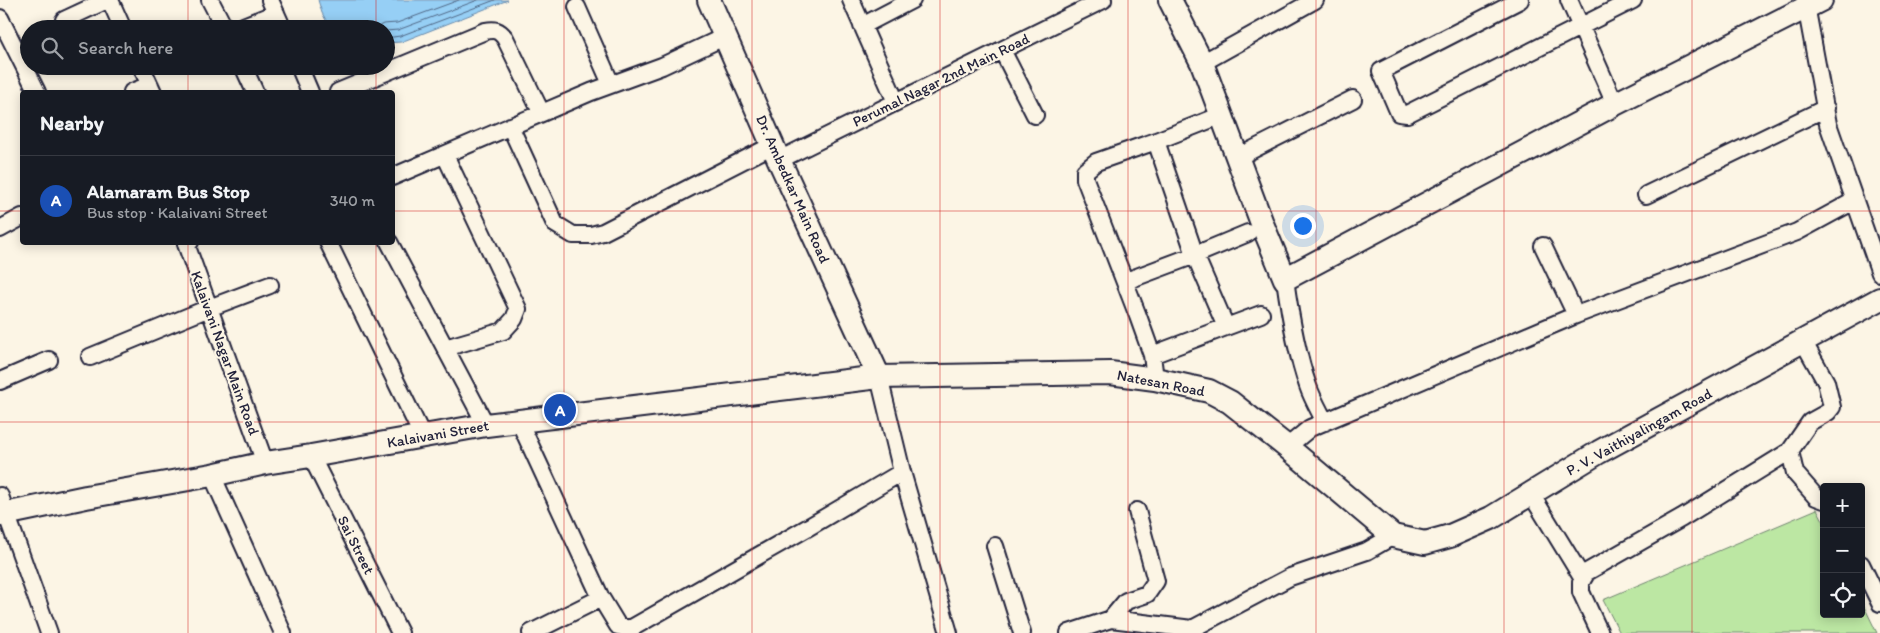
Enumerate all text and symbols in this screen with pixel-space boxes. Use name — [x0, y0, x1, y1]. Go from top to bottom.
search box — [20, 20, 395, 75]
street label: Perumal Nagar 2nd Main Road — [850, 29, 1032, 131]
icon: search — [38, 34, 66, 62]
text: Search here — [78, 36, 173, 59]
text: Nearby — [40, 110, 104, 135]
street label: Dr. Ambedkar Main Road — [752, 112, 834, 266]
text: Alamaram Bus Stop — [87, 180, 250, 203]
text: A — [51, 191, 61, 210]
text: 340 m — [330, 191, 375, 210]
text: Bus stop · Kalaivani Street — [87, 203, 268, 222]
your location — [1290, 213, 1316, 239]
street label: Kalaivani Nagar Main Road — [187, 268, 263, 438]
street label: Natesan Road — [1115, 366, 1207, 400]
street label: P. V. Vaithiyalingam Road — [1563, 384, 1715, 480]
pin: A — [544, 391, 576, 429]
street label: Kalaivani Street — [386, 416, 491, 452]
map controls — [1820, 483, 1865, 618]
button: + — [1820, 483, 1865, 528]
street label: Sai Street — [334, 513, 379, 578]
button: − — [1820, 528, 1865, 573]
button: locate — [1820, 573, 1865, 618]

